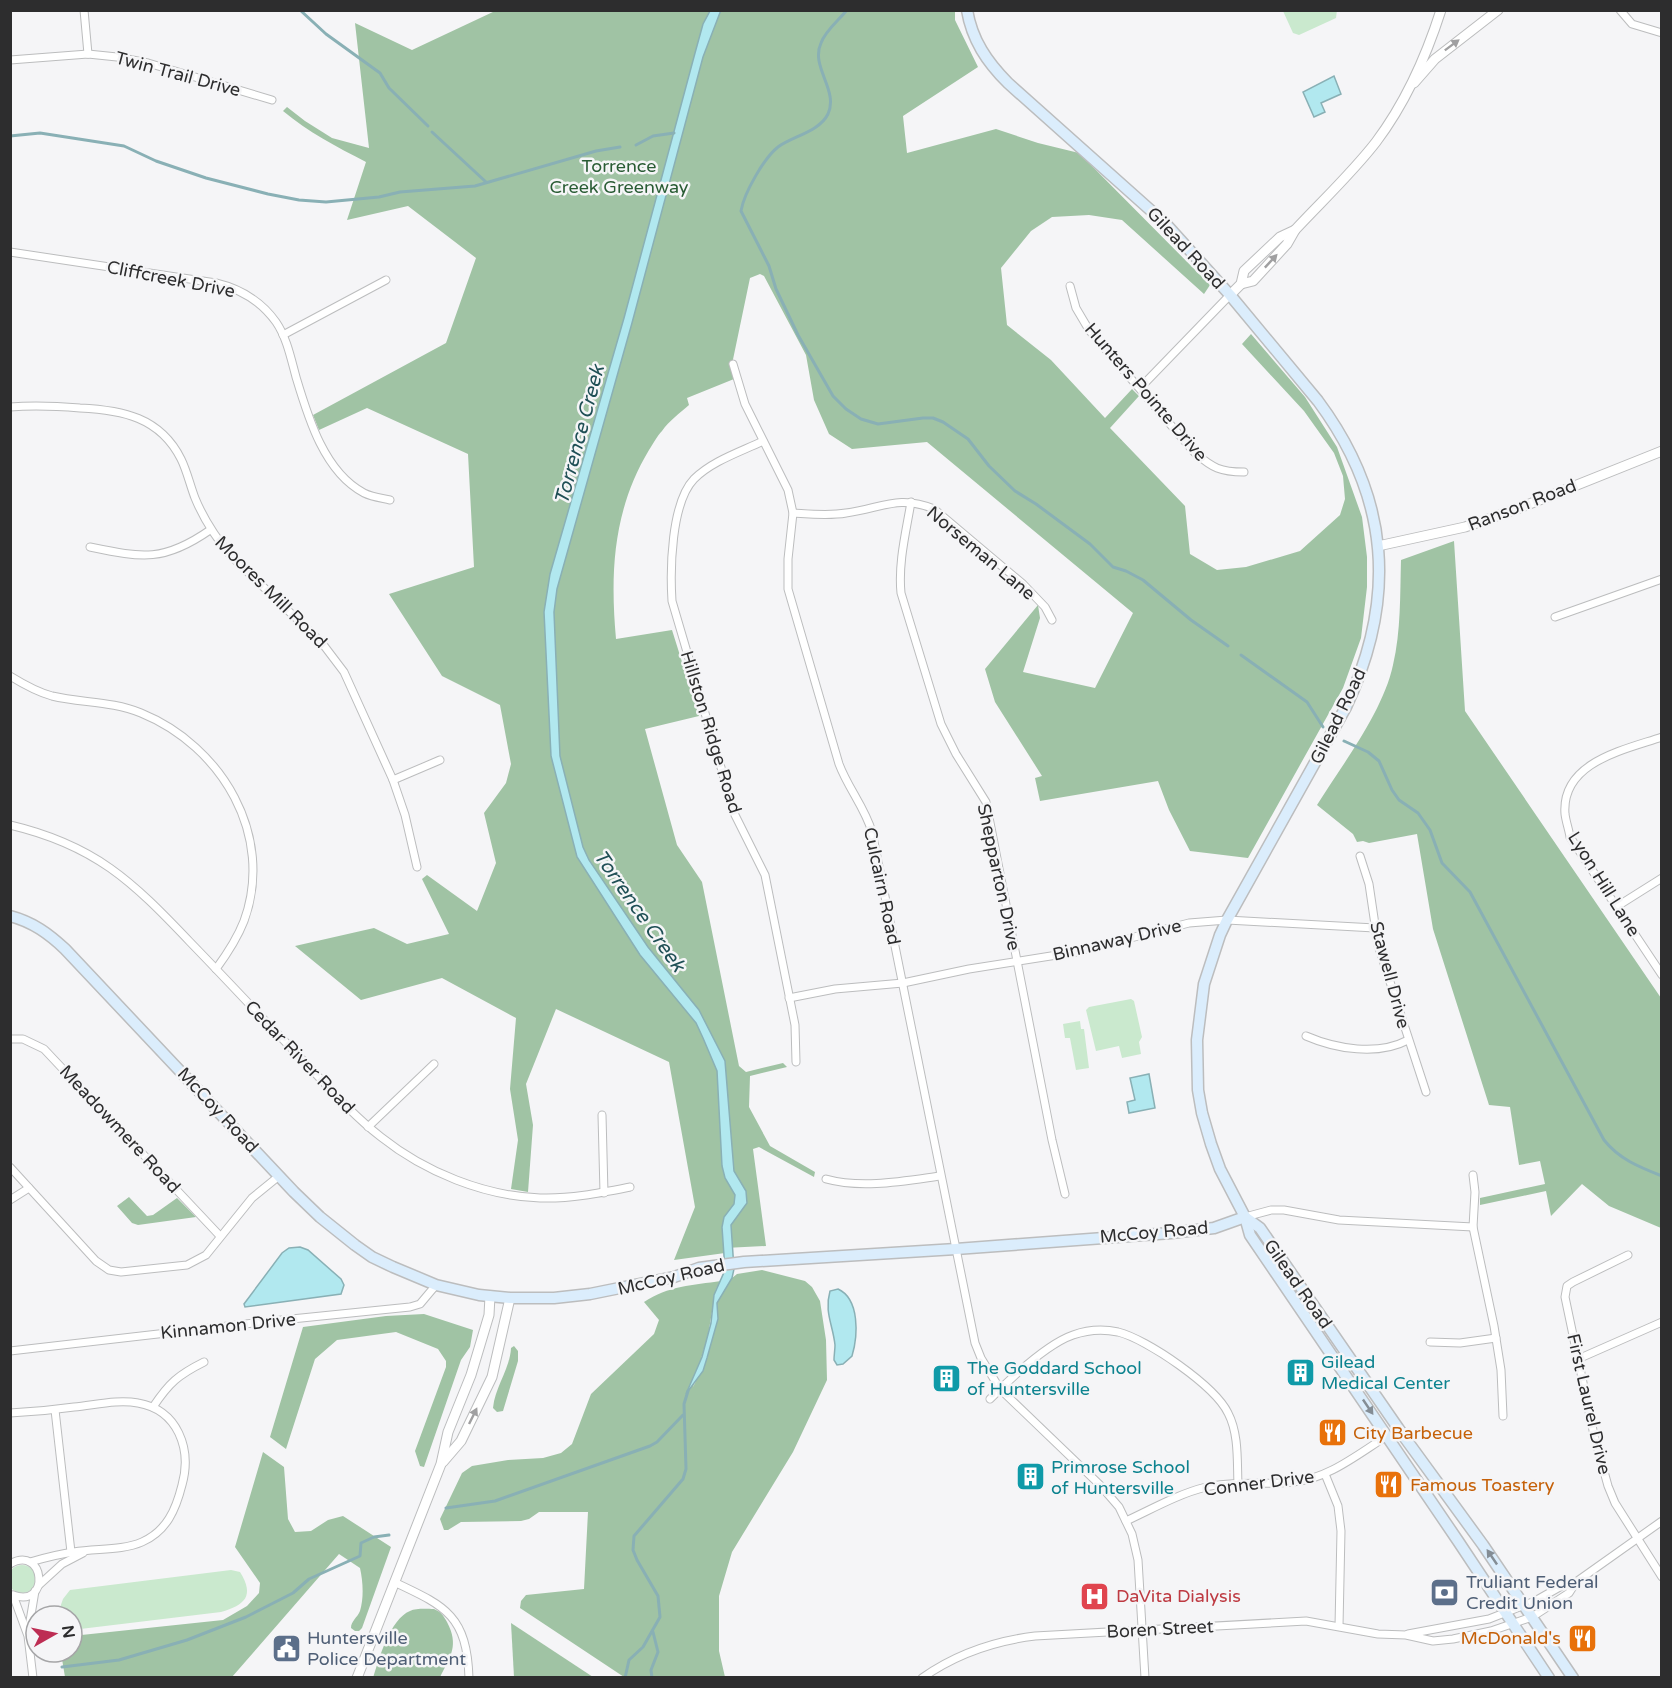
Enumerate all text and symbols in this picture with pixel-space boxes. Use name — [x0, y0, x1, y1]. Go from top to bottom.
one-way arrow — [1444, 39, 1460, 51]
street label: Twin Trail Drive — [113, 47, 243, 101]
park label: Torrence Creek Greenway — [549, 155, 689, 198]
street label: Gilead Road — [1142, 202, 1230, 294]
one-way arrow — [1264, 254, 1277, 269]
street label: Cliffcreek Drive — [105, 256, 237, 302]
street label: Hunters Pointe Drive — [1080, 318, 1212, 466]
water label: Torrence Creek — [550, 361, 611, 507]
street label: Ranson Road — [1465, 474, 1579, 536]
street label: Norseman Lane — [922, 501, 1040, 605]
street label: Moores Mill Road — [210, 531, 332, 653]
street label: Hillston Ridge Road — [676, 648, 746, 816]
street label: Gilead Road — [1305, 664, 1371, 768]
street label: Shepparton Drive — [973, 802, 1025, 952]
street label: Culcairn Road — [859, 825, 905, 947]
street label: Lyon Hill Lane — [1563, 827, 1645, 941]
water label: Torrence Creek — [588, 845, 691, 978]
street label: Binnaway Drive — [1050, 914, 1184, 966]
street label: Stawell Drive — [1365, 919, 1415, 1031]
street label: Cedar River Road — [240, 996, 360, 1118]
street label: Meadowmere Road — [55, 1060, 185, 1198]
street label: McCoy Road — [173, 1063, 263, 1157]
street label: McCoy Road — [1099, 1216, 1209, 1248]
street label: Gilead Road — [1259, 1235, 1337, 1333]
street label: McCoy Road — [615, 1254, 727, 1300]
street label: Kinnamon Drive — [159, 1308, 297, 1344]
street label: First Laurel Drive — [1562, 1331, 1616, 1477]
place label: Gilead Medical Center — [1321, 1351, 1450, 1394]
building icon: Gilead Medical Center — [1284, 1356, 1316, 1388]
place label: The Goddard School of Huntersville — [967, 1357, 1142, 1400]
building icon: The Goddard School of Huntersville — [930, 1362, 962, 1394]
one-way arrow — [1362, 1399, 1373, 1415]
one-way arrow — [468, 1407, 478, 1425]
restaurant icon: City Barbecue — [1316, 1417, 1348, 1449]
place label: City Barbecue — [1353, 1422, 1473, 1444]
place label: Primrose School of Huntersville — [1051, 1456, 1190, 1499]
building icon: Primrose School of Huntersville — [1014, 1461, 1046, 1493]
street label: Conner Drive — [1202, 1465, 1316, 1501]
restaurant icon: Famous Toastery — [1373, 1469, 1405, 1501]
place label: Famous Toastery — [1410, 1474, 1555, 1496]
one-way arrow — [1486, 1549, 1497, 1566]
place label: Truliant Federal Credit Union — [1466, 1571, 1599, 1614]
bank icon: Truliant Federal Credit Union — [1429, 1576, 1461, 1608]
hospital icon: DaVita Dialysis — [1079, 1580, 1111, 1612]
place label: DaVita Dialysis — [1116, 1585, 1241, 1607]
north arrow — [24, 1604, 84, 1664]
street label: Boren Street — [1106, 1615, 1214, 1643]
restaurant icon: McDonald's — [1566, 1622, 1598, 1654]
text: N — [57, 1624, 79, 1640]
place label: Huntersville Police Department — [307, 1627, 466, 1670]
place label: McDonald's — [1461, 1627, 1561, 1649]
public building icon: Huntersville Police Department — [270, 1632, 302, 1664]

